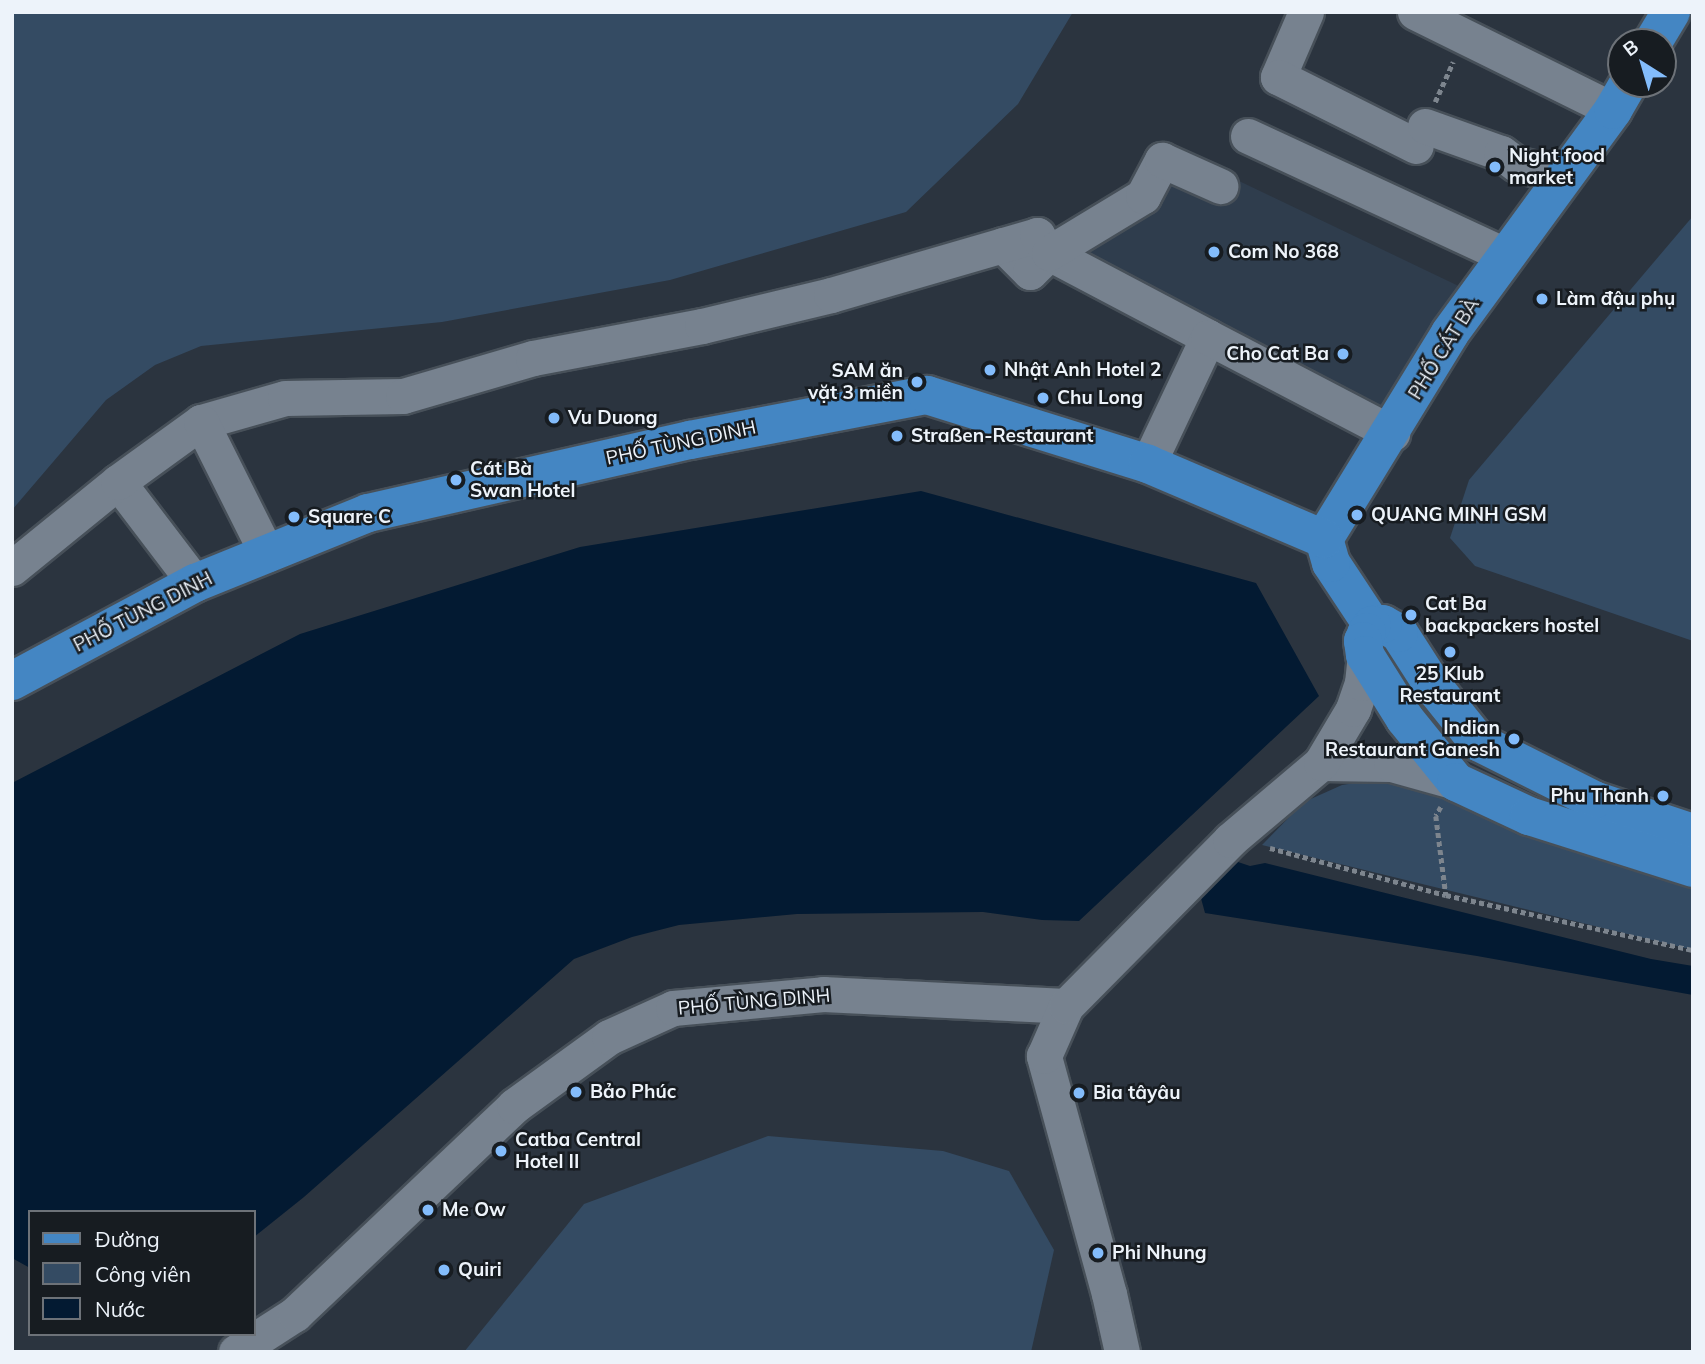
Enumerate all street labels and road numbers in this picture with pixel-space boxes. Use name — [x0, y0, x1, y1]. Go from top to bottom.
street label: PHỐ CÁT BÀ — [1404, 294, 1484, 404]
street label: PHỐ TÙNG DINH — [604, 416, 758, 470]
street label: PHỐ TÙNG DINH — [70, 567, 216, 657]
street label: PHỐ TÙNG DINH — [677, 984, 831, 1020]

